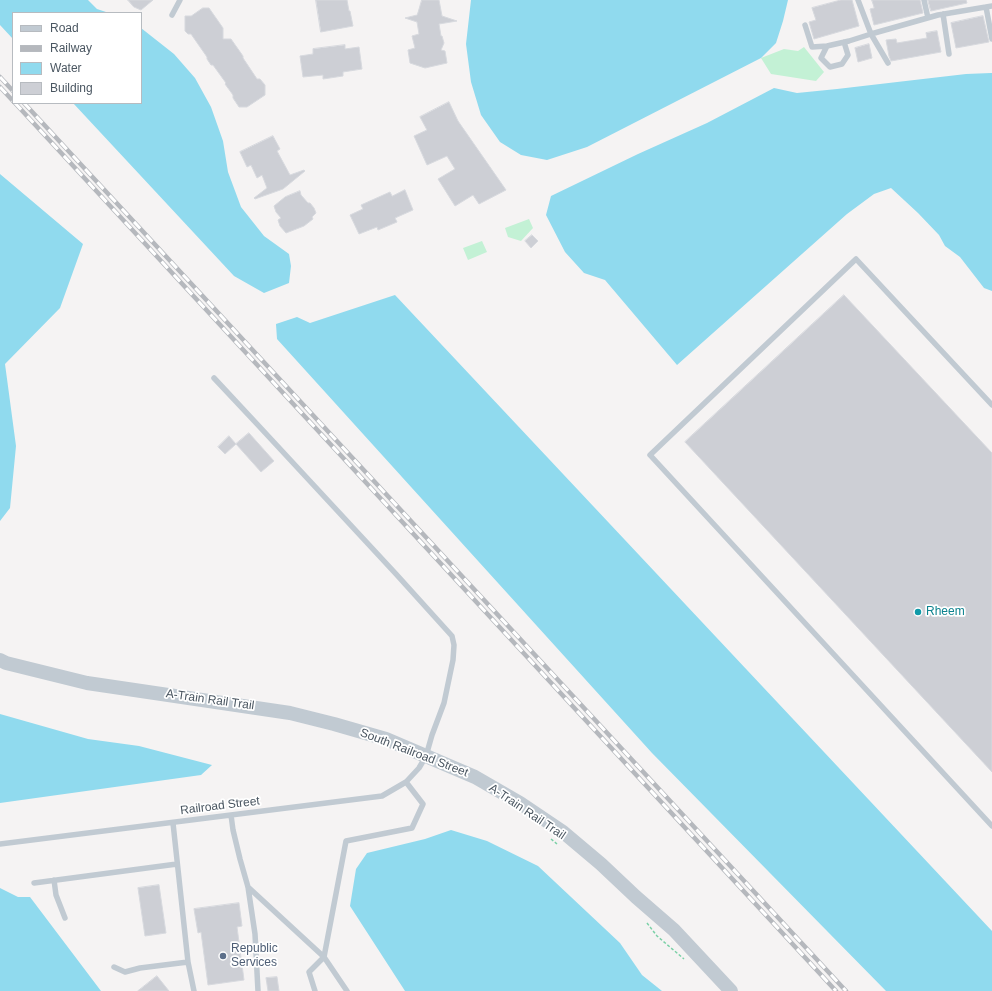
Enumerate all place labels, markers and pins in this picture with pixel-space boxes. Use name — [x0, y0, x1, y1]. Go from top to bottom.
place label: Rheem — [926, 605, 965, 619]
marker: Rheem — [913, 607, 923, 617]
place label: Republic Services — [231, 942, 278, 970]
marker: Republic Services — [218, 951, 228, 961]

